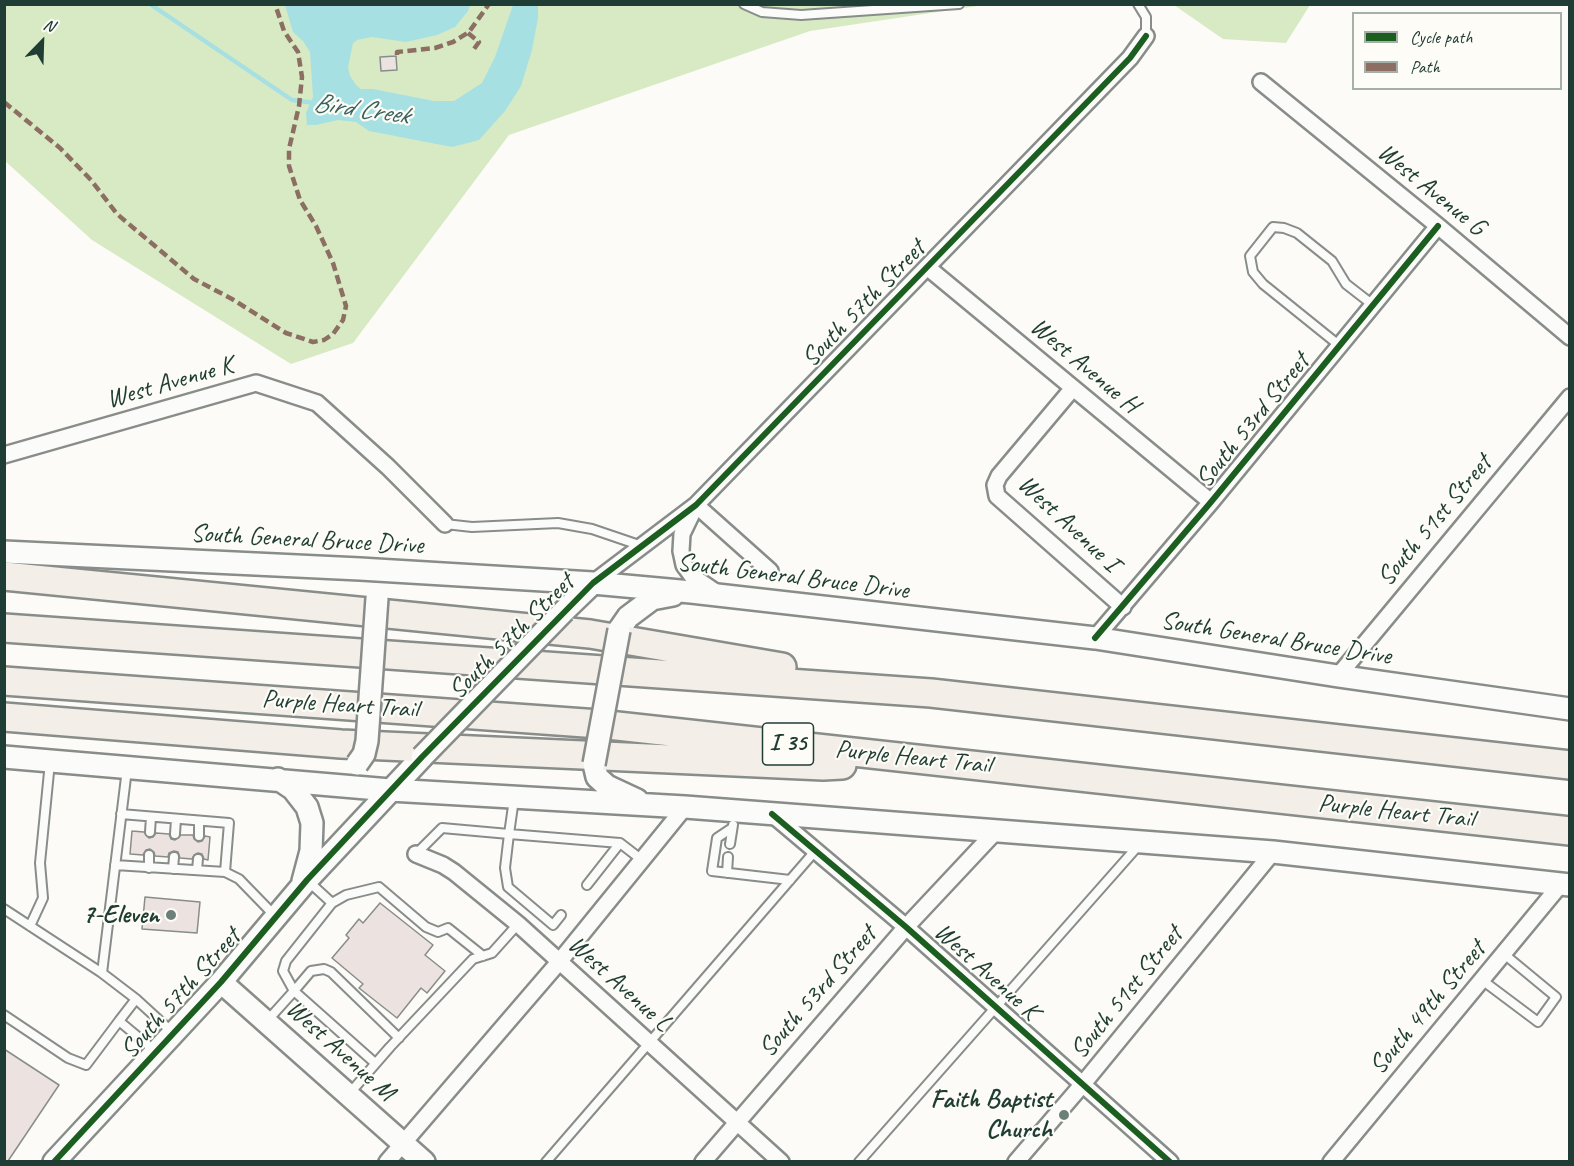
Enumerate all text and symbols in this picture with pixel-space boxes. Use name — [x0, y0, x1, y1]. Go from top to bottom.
north arrow — [12, 12, 72, 72]
legend — [1352, 12, 1562, 90]
text: N — [41, 14, 57, 37]
text: Cycle path — [1410, 26, 1472, 48]
text: Path — [1410, 56, 1440, 78]
water label: Bird Creek — [311, 87, 411, 133]
street label: West Avenue G — [1371, 137, 1491, 243]
street label: South 57th Street — [796, 234, 932, 374]
street label: West Avenue H — [1023, 312, 1145, 420]
street label: South 53rd Street — [1189, 348, 1317, 494]
street label: West Avenue K — [103, 350, 237, 416]
street label: South 51st Street — [1371, 449, 1499, 593]
street label: West Avenue I — [1011, 469, 1125, 579]
street label: South General Bruce Drive — [190, 518, 424, 562]
street label: South General Bruce Drive — [676, 547, 910, 607]
street label: South 57th Street — [443, 568, 581, 706]
street label: South General Bruce Drive — [1159, 605, 1393, 673]
street label: Purple Heart Trail — [261, 684, 419, 726]
road number: I 35 — [762, 723, 814, 765]
street label: Purple Heart Trail — [833, 734, 993, 782]
street label: Purple Heart Trail — [1316, 788, 1476, 836]
place label: 7-Eleven — [83, 899, 159, 931]
marker: 7-Eleven — [164, 908, 178, 922]
street label: West Avenue K — [927, 917, 1045, 1027]
street label: South 53rd Street — [753, 920, 883, 1064]
street label: South 51st Street — [1064, 920, 1190, 1066]
street label: South 57th Street — [114, 922, 248, 1066]
street label: West Avenue L — [561, 929, 677, 1039]
street label: South 49th Street — [1363, 935, 1493, 1081]
street label: West Avenue M — [279, 994, 401, 1108]
place label: Faith Baptist Church — [931, 1084, 1052, 1146]
marker: Faith Baptist Church — [1057, 1108, 1071, 1122]

